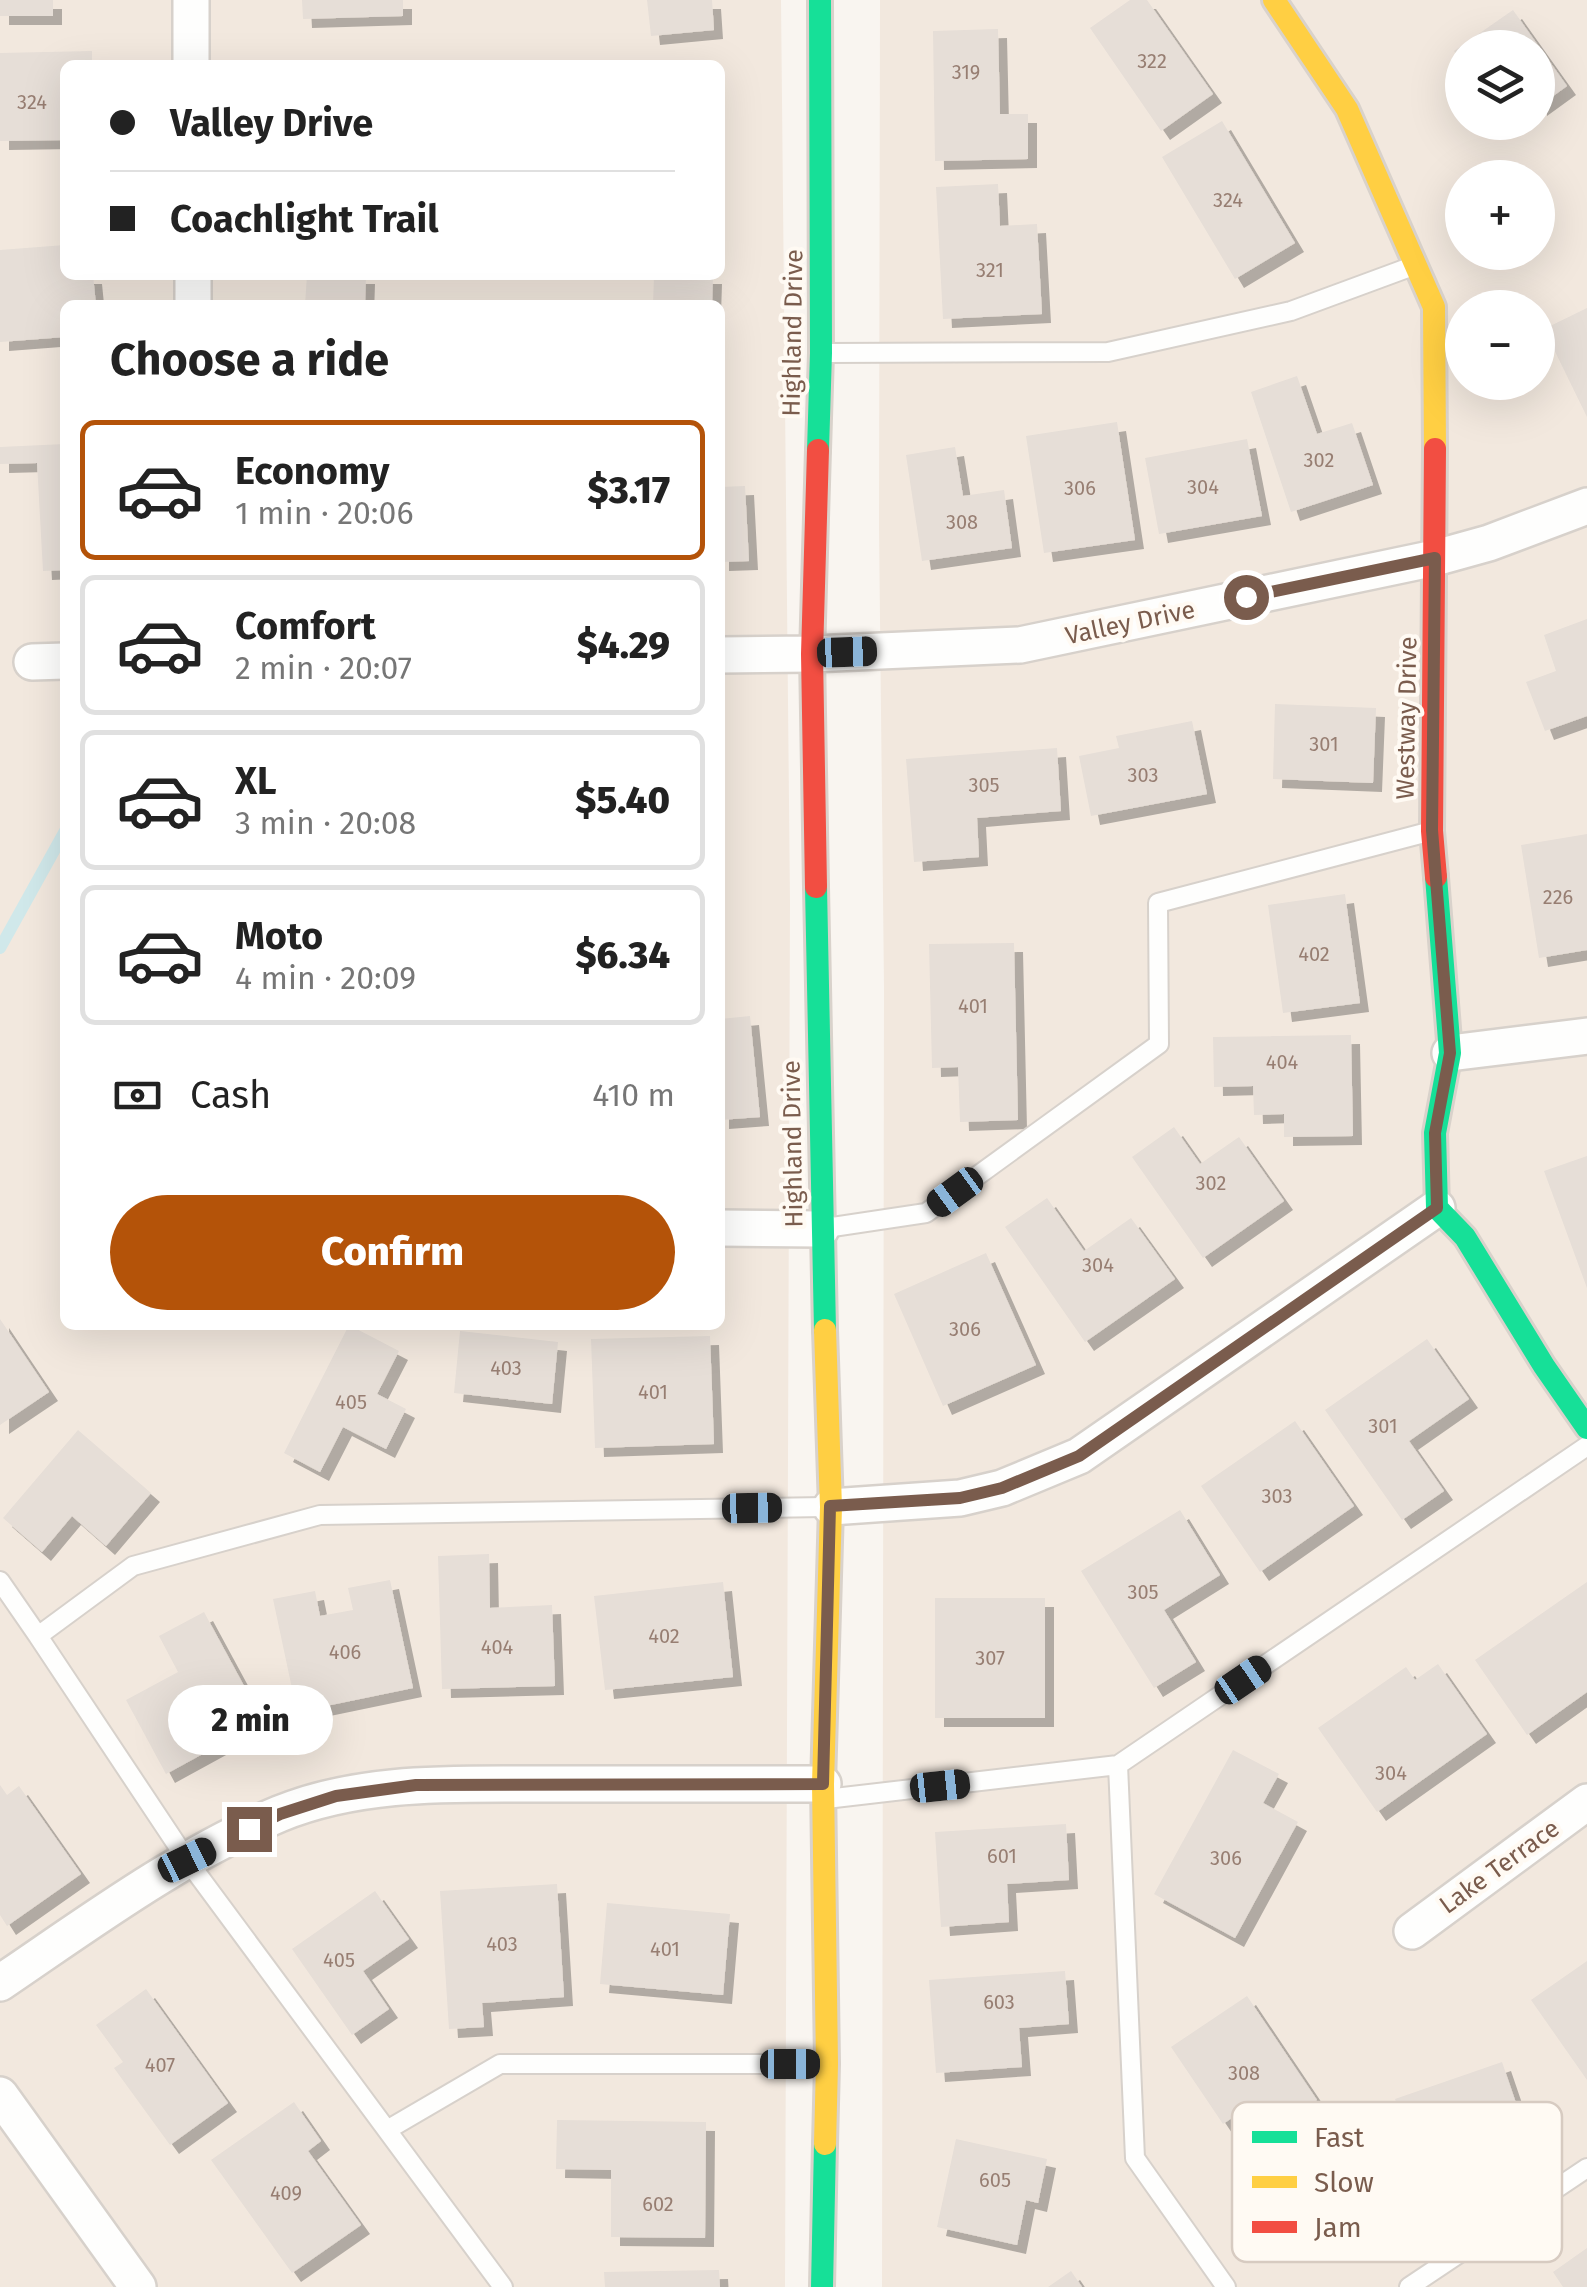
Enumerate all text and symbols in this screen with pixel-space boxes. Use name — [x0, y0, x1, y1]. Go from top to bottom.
map controls — [1445, 30, 1555, 400]
button: layers — [1445, 30, 1555, 140]
house number: 322 — [1137, 49, 1167, 73]
house number: 319 — [952, 60, 980, 84]
house number: 324 — [17, 90, 47, 114]
text: Valley Drive — [170, 100, 373, 146]
button: + — [1445, 160, 1555, 270]
house number: 324 — [1213, 188, 1243, 212]
text: Coachlight Trail — [170, 196, 439, 242]
street label: Highland Drive — [777, 249, 809, 417]
house number: 321 — [976, 258, 1004, 282]
button: − — [1445, 290, 1555, 400]
text: Choose a ride — [110, 333, 389, 387]
icon: car — [115, 445, 205, 535]
text: Economy — [235, 448, 390, 494]
house number: 302 — [1304, 448, 1334, 472]
text: $3.17 — [588, 467, 670, 513]
house number: 304 — [1187, 475, 1219, 499]
house number: 306 — [1064, 476, 1096, 500]
text: 1 min · 20:06 — [235, 494, 413, 532]
house number: 308 — [946, 510, 978, 534]
route start — [1224, 575, 1269, 620]
street label: Valley Drive — [1063, 595, 1198, 651]
icon: car — [115, 600, 205, 690]
text: Comfort — [235, 603, 376, 649]
text: $4.29 — [577, 622, 670, 668]
car — [816, 636, 878, 668]
street label: Westway Drive — [1391, 636, 1423, 800]
text: 2 min · 20:07 — [235, 649, 412, 687]
house number: 301 — [1309, 732, 1339, 756]
icon: car — [115, 755, 205, 845]
text: XL — [235, 758, 277, 804]
house number: 303 — [1128, 763, 1158, 787]
house number: 305 — [968, 773, 1000, 797]
text: $5.40 — [575, 777, 670, 823]
text: 3 min · 20:08 — [235, 804, 416, 842]
house number: 226 — [1543, 885, 1573, 909]
icon: car — [115, 910, 205, 1000]
text: Moto — [235, 913, 323, 959]
text: $6.34 — [576, 932, 670, 978]
house number: 402 — [1298, 942, 1330, 966]
text: 4 min · 20:09 — [235, 959, 416, 997]
house number: 401 — [958, 994, 988, 1018]
house number: 404 — [1266, 1050, 1299, 1074]
street label: Highland Drive — [777, 1060, 809, 1228]
icon: cash — [110, 1068, 165, 1123]
text: Cash — [190, 1072, 271, 1118]
text: 410 m — [592, 1076, 675, 1114]
car — [922, 1162, 988, 1222]
house number: 302 — [1196, 1171, 1226, 1195]
button: Confirm — [110, 1195, 675, 1310]
house number: 304 — [1082, 1253, 1114, 1277]
house number: 306 — [949, 1317, 981, 1341]
house number: 403 — [490, 1356, 522, 1380]
house number: 401 — [638, 1380, 668, 1404]
house number: 405 — [335, 1390, 367, 1414]
house number: 301 — [1368, 1414, 1398, 1438]
house number: 303 — [1262, 1484, 1292, 1508]
car — [722, 1492, 782, 1524]
house number: 305 — [1127, 1580, 1159, 1604]
house number: 402 — [648, 1624, 680, 1648]
house number: 404 — [481, 1635, 514, 1659]
house number: 406 — [329, 1640, 361, 1664]
house number: 307 — [975, 1646, 1005, 1670]
car — [1210, 1651, 1276, 1709]
callout: 2 min — [166, 1684, 332, 1754]
text: 2 min — [211, 1701, 290, 1739]
house number: 304 — [1375, 1761, 1407, 1785]
car — [909, 1768, 971, 1804]
route end — [227, 1807, 272, 1852]
street label: Lake Terrace — [1434, 1813, 1565, 1920]
car — [153, 1833, 221, 1887]
house number: 601 — [987, 1844, 1017, 1868]
house number: 306 — [1210, 1846, 1242, 1870]
house number: 403 — [486, 1932, 518, 1956]
house number: 401 — [650, 1937, 680, 1961]
house number: 405 — [323, 1948, 355, 1972]
house number: 603 — [983, 1990, 1015, 2014]
car — [760, 2049, 820, 2079]
house number: 407 — [145, 2053, 175, 2077]
house number: 308 — [1228, 2061, 1260, 2085]
legend — [1232, 2102, 1562, 2262]
text: Fast — [1314, 2121, 1365, 2154]
text: Slow — [1314, 2166, 1374, 2199]
house number: 605 — [979, 2168, 1011, 2192]
house number: 409 — [270, 2181, 302, 2205]
house number: 602 — [642, 2192, 674, 2216]
text: Jam — [1314, 2211, 1362, 2244]

